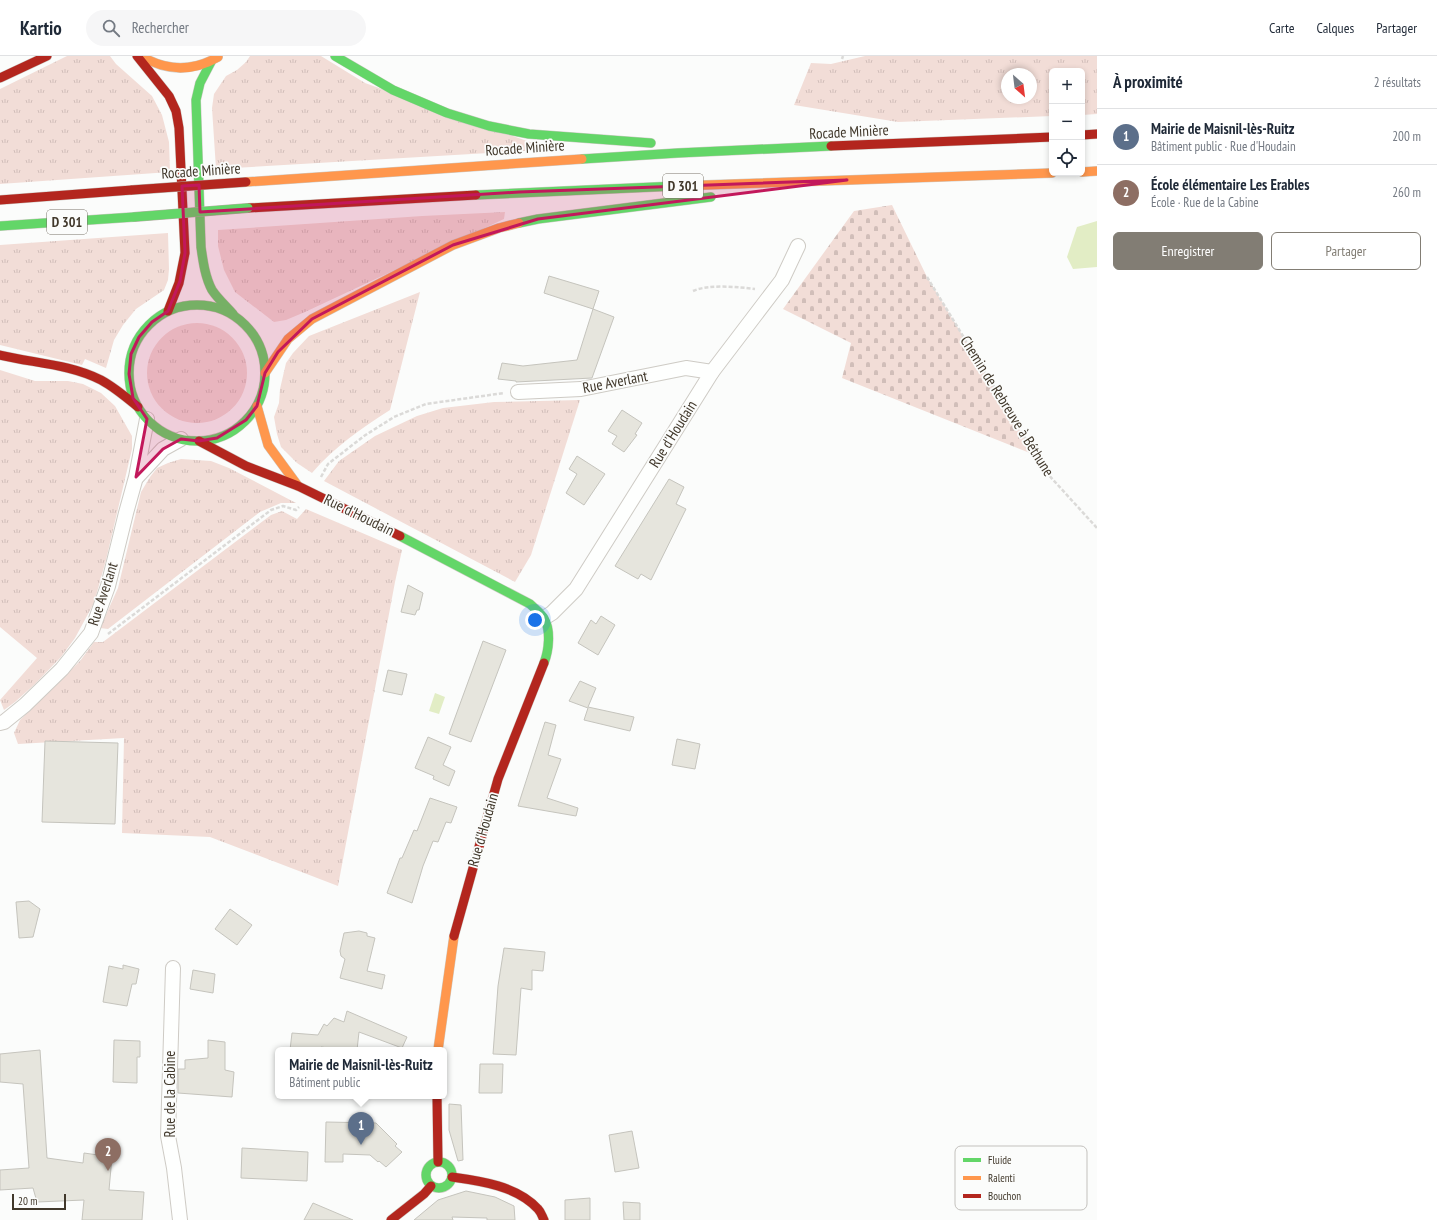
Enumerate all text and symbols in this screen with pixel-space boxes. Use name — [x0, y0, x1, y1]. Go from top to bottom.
search box — [86, 10, 366, 46]
text: Kartio — [20, 16, 62, 40]
icon: search — [100, 17, 122, 39]
text: Rechercher — [132, 18, 189, 37]
text: Carte — [1269, 19, 1294, 37]
text: Calques — [1316, 19, 1354, 37]
text: Partager — [1376, 19, 1417, 37]
north arrow — [1001, 68, 1037, 104]
map controls — [1049, 68, 1085, 176]
button: + — [1049, 68, 1085, 104]
text: À proximité — [1113, 71, 1183, 93]
text: 2 résultats — [1374, 74, 1421, 91]
button: − — [1049, 104, 1085, 140]
text: Mairie de Maisnil-lès-Ruitz — [1151, 119, 1294, 138]
street label: Rocade Minière — [809, 120, 889, 143]
text: 1 — [1123, 128, 1129, 145]
text: 200 m — [1392, 128, 1421, 145]
street label: Rocade Minière — [485, 135, 565, 160]
text: Bâtiment public · Rue d'Houdain — [1151, 138, 1296, 155]
button: locate — [1049, 140, 1085, 176]
street label: Rocade Minière — [161, 158, 241, 183]
road number: D 301 — [663, 174, 703, 198]
text: École élémentaire Les Erables — [1151, 175, 1309, 194]
text: 2 — [1123, 184, 1129, 201]
text: 260 m — [1392, 184, 1421, 201]
text: École · Rue de la Cabine — [1151, 194, 1259, 211]
road number: D 301 — [47, 210, 87, 234]
button: Enregistrer — [1113, 232, 1263, 270]
button: Partager — [1271, 232, 1421, 270]
street label: Chemin de Rebreuve à Béthune — [956, 332, 1058, 480]
street label: Rue Averlant — [581, 366, 649, 397]
street label: Rue d'Houdain — [644, 397, 701, 471]
street label: Rue d'Houdain — [321, 489, 397, 540]
street label: Rue Averlant — [83, 560, 122, 628]
your location — [525, 610, 545, 630]
street label: Rue d'Houdain — [463, 791, 502, 869]
popup — [275, 1047, 447, 1099]
street label: Rue de la Cabine — [160, 1051, 179, 1137]
text: Mairie de Maisnil-lès-Ruitz — [289, 1055, 433, 1074]
text: Bâtiment public — [289, 1074, 360, 1091]
pin: 1 — [348, 1112, 374, 1145]
pin: 2 — [95, 1138, 121, 1171]
legend — [955, 1146, 1087, 1210]
text: Fluide — [988, 1153, 1012, 1167]
text: Ralenti — [988, 1171, 1015, 1185]
text: Bouchon — [988, 1189, 1021, 1203]
scale bar — [12, 1192, 66, 1211]
text: 20 m — [18, 1194, 37, 1208]

